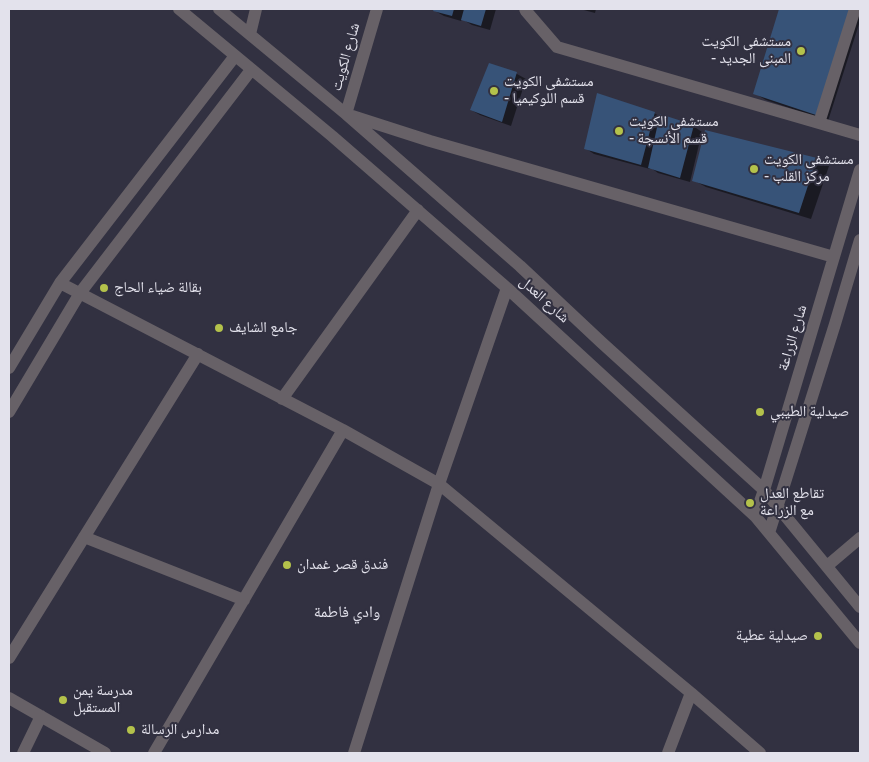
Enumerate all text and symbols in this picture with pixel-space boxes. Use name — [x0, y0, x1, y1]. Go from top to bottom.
street label: شارع الكويت — [328, 21, 364, 93]
place label: مستشفى الكويت - المبنى الجديد — [701, 33, 791, 68]
marker: مستشفى الكويت - المبنى الجديد — [795, 45, 807, 57]
place label: مستشفى الكويت - قسم اللوكيميا — [504, 73, 594, 108]
marker: مستشفى الكويت - قسم اللوكيميا — [488, 85, 500, 97]
place label: مستشفى الكويت - قسم الأنسجة — [629, 113, 719, 148]
marker: مستشفى الكويت - قسم الأنسجة — [613, 125, 625, 137]
place label: مستشفى الكويت - مركز القلب — [764, 151, 854, 186]
marker: مستشفى الكويت - مركز القلب — [748, 163, 760, 175]
street label: شارع العدل — [515, 273, 573, 327]
place label: بقالة ضياء الحاج — [114, 279, 202, 297]
marker: بقالة ضياء الحاج — [98, 282, 110, 294]
street label: شارع الزراعة — [774, 303, 812, 373]
place label: جامع الشايف — [229, 319, 298, 337]
marker: جامع الشايف — [213, 322, 225, 334]
place label: صيدلية الطيبي — [770, 403, 849, 421]
marker: صيدلية الطيبي — [754, 406, 766, 418]
place label: تقاطع العدل مع الزراعة — [760, 485, 824, 520]
marker: تقاطع العدل مع الزراعة — [744, 497, 756, 509]
place label: فندق قصر غمدان — [297, 556, 388, 574]
marker: فندق قصر غمدان — [281, 559, 293, 571]
district label: وادي فاطمة — [314, 603, 380, 623]
place label: صيدلية عطية — [736, 627, 808, 645]
marker: صيدلية عطية — [812, 630, 824, 642]
place label: مدرسة يمن المستقبل — [73, 682, 133, 717]
marker: مدرسة يمن المستقبل — [57, 694, 69, 706]
place label: مدارس الرسالة — [141, 721, 219, 739]
marker: مدارس الرسالة — [125, 724, 137, 736]

